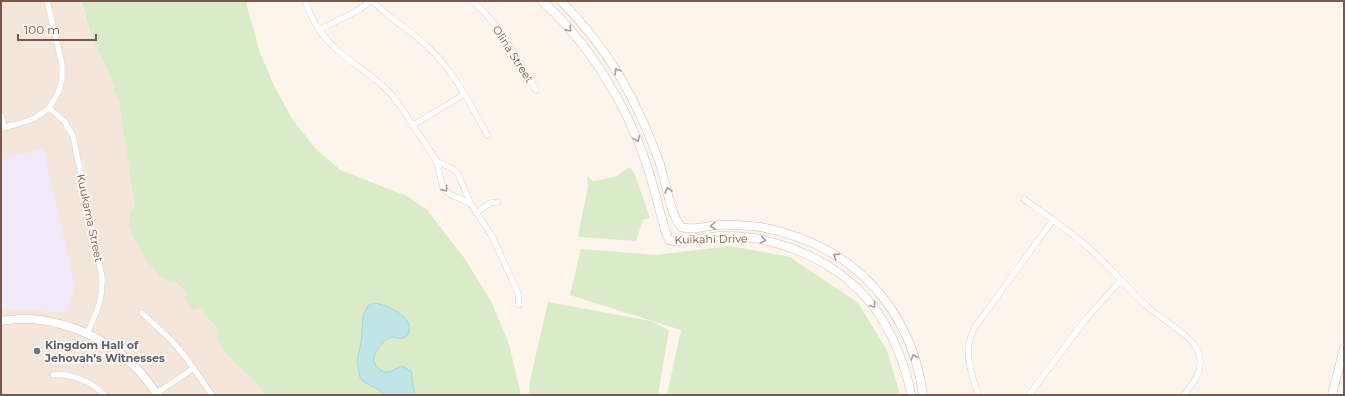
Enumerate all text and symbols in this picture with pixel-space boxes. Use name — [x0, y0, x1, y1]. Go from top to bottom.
scale bar — [18, 16, 96, 42]
text: 100 m — [24, 22, 60, 37]
street label: Olina Street — [489, 23, 537, 86]
one-way arrow — [564, 25, 571, 32]
one-way arrow — [614, 68, 622, 75]
one-way arrow — [632, 136, 640, 143]
street label: Kuukama Street — [74, 173, 106, 264]
one-way arrow — [441, 184, 448, 192]
one-way arrow — [664, 187, 673, 194]
one-way arrow — [710, 221, 716, 230]
street label: Kuikahi Drive — [674, 231, 748, 247]
one-way arrow — [760, 235, 766, 243]
one-way arrow — [834, 254, 841, 261]
one-way arrow — [868, 300, 875, 307]
place label: Kingdom Hall of Jehovah’s Witnesses — [44, 338, 165, 365]
marker: Kingdom Hall of Jehovah’s Witnesses — [32, 346, 42, 356]
one-way arrow — [910, 354, 919, 361]

